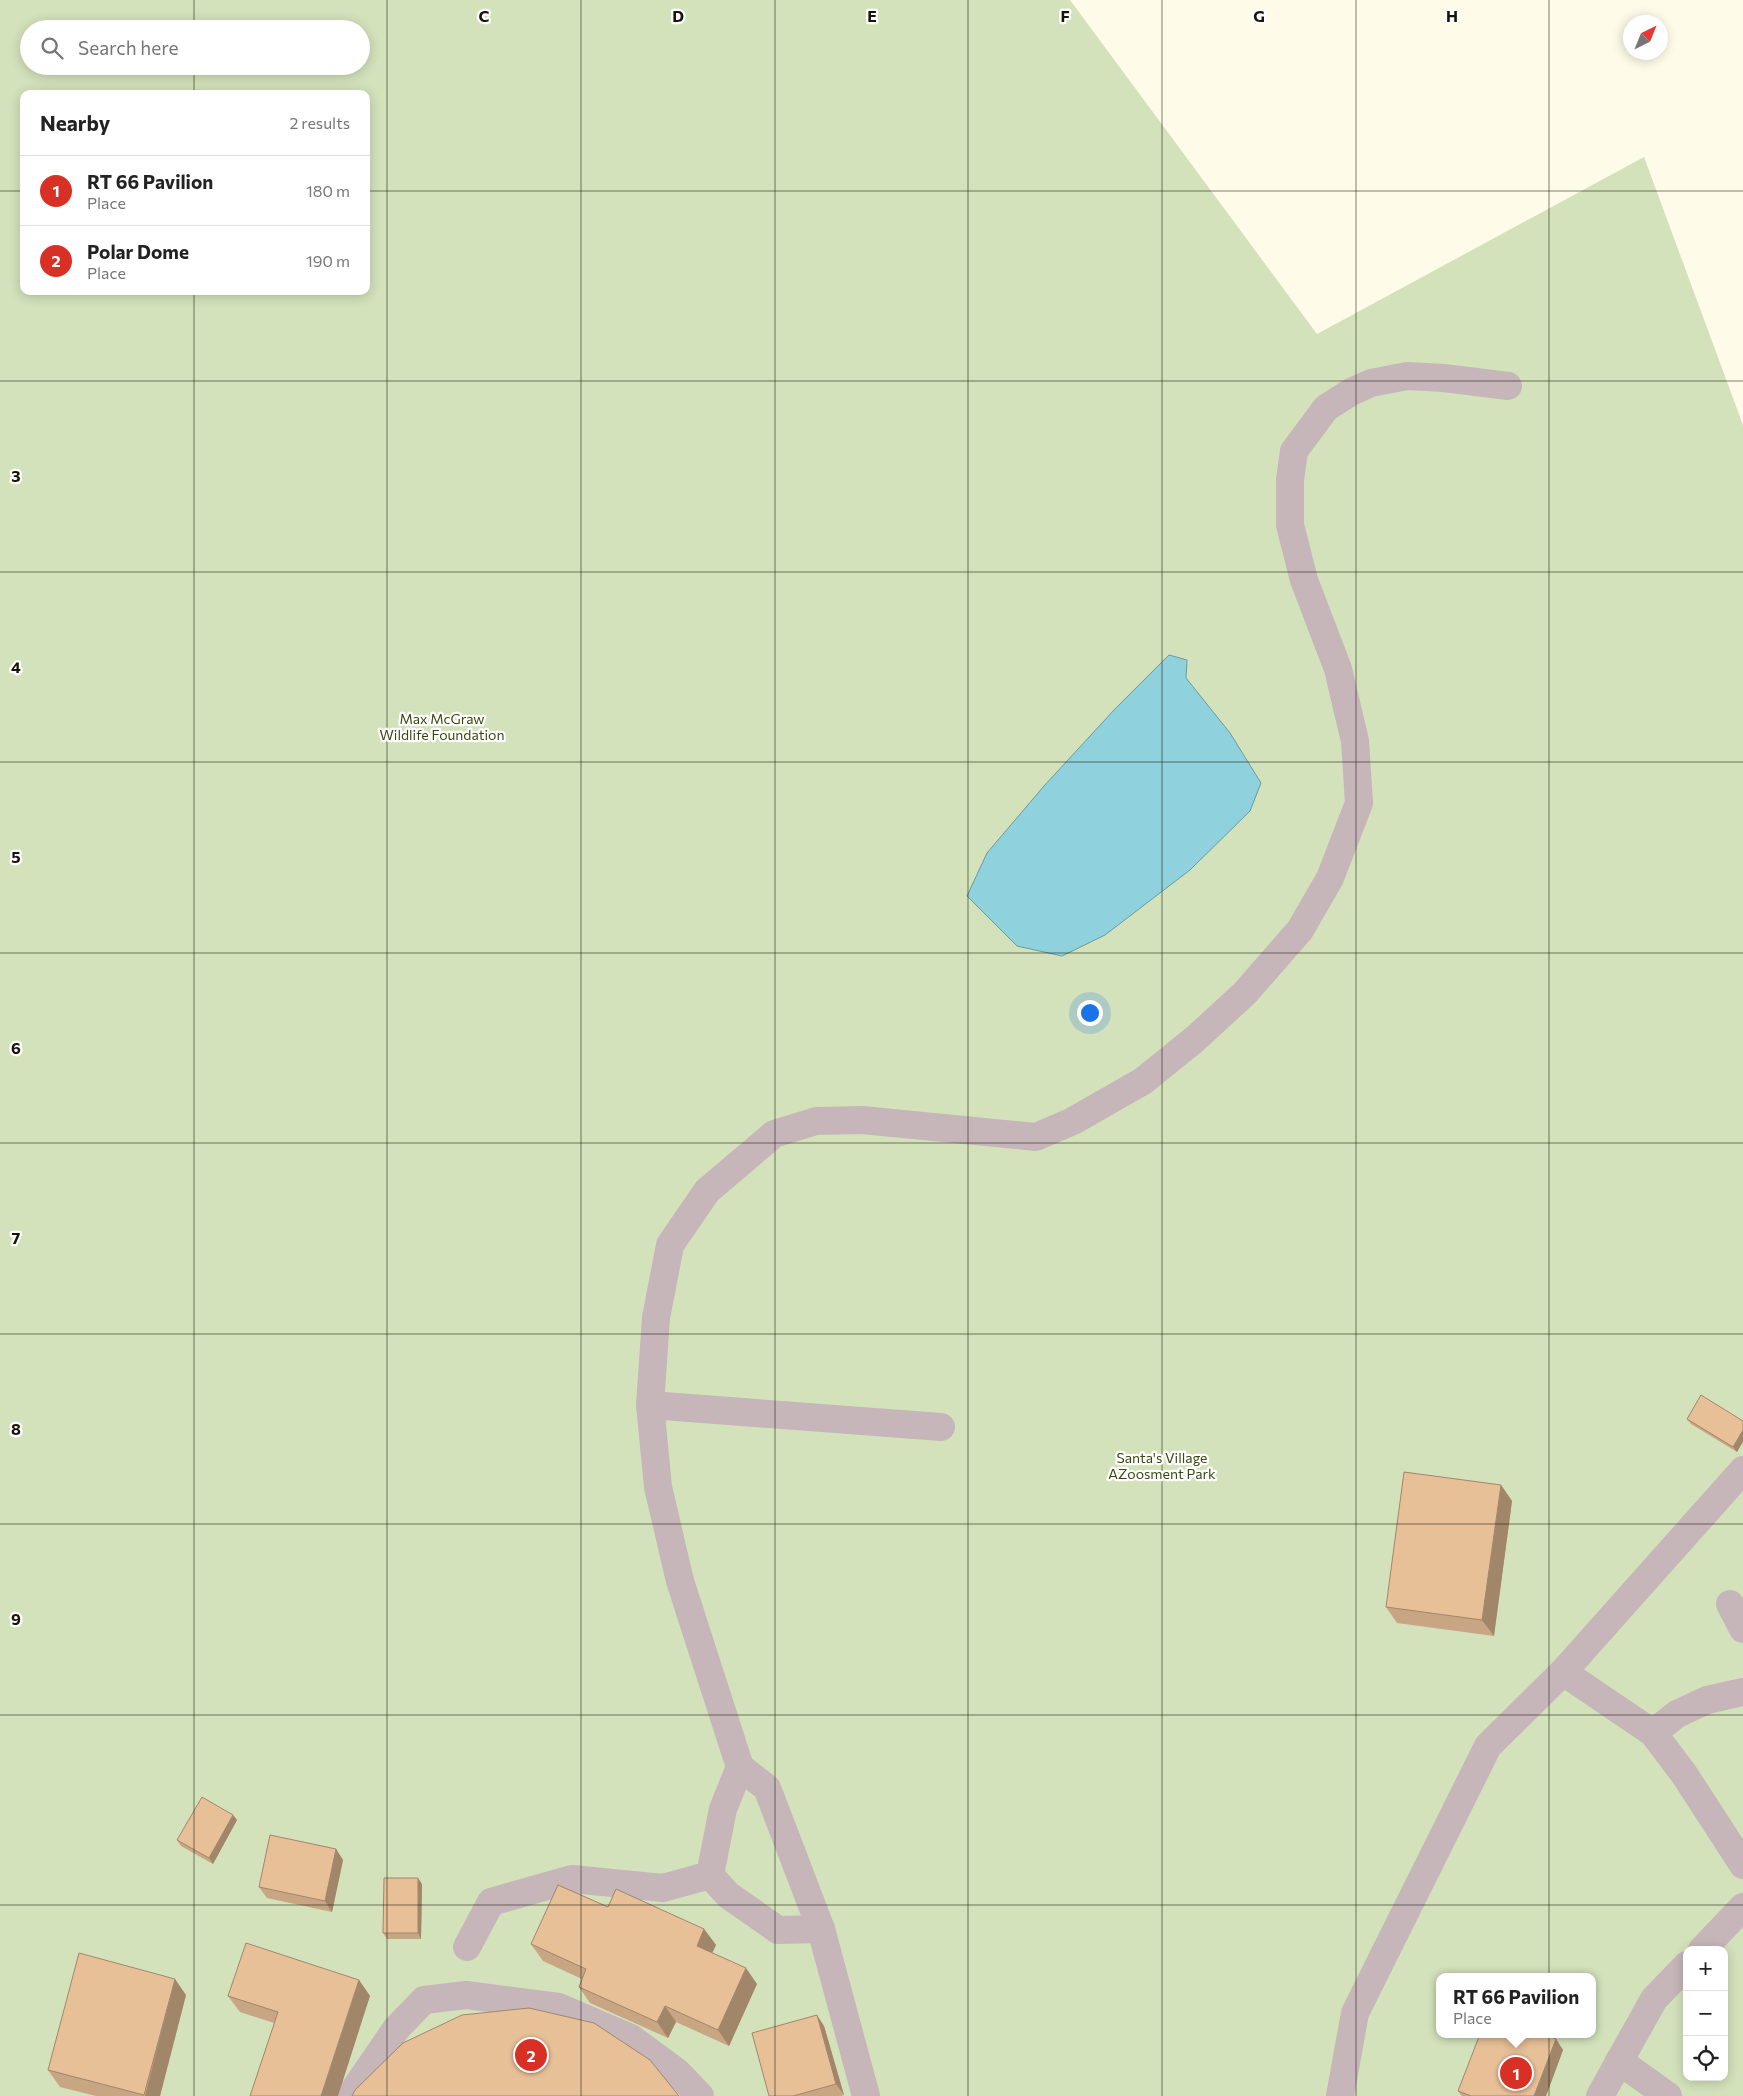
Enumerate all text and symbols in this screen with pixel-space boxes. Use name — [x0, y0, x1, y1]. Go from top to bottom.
text: C — [479, 6, 490, 25]
text: D — [672, 6, 684, 25]
text: E — [867, 6, 877, 25]
text: F — [1060, 6, 1070, 25]
text: G — [1253, 6, 1265, 25]
text: H — [1446, 6, 1458, 25]
north arrow — [1623, 15, 1668, 60]
search box — [20, 20, 370, 75]
icon: search — [38, 34, 66, 62]
text: Search here — [78, 36, 178, 59]
text: Nearby — [40, 110, 110, 135]
text: 2 results — [289, 113, 350, 132]
text: RT 66 Pavilion — [87, 170, 213, 193]
text: 1 — [52, 181, 60, 200]
text: 180 m — [306, 181, 350, 200]
text: Place — [87, 193, 126, 212]
text: Polar Dome — [87, 240, 189, 263]
text: 2 — [51, 251, 61, 270]
text: 190 m — [306, 251, 350, 270]
text: Place — [87, 263, 126, 282]
text: 3 — [11, 466, 21, 485]
text: 4 — [11, 657, 21, 676]
park label: Max McGraw Wildlife Foundation — [380, 710, 505, 743]
text: 5 — [11, 847, 21, 866]
your location — [1077, 1000, 1103, 1026]
text: 6 — [11, 1038, 21, 1057]
text: 7 — [12, 1228, 21, 1247]
text: 8 — [11, 1419, 21, 1438]
park label: Santa's Village AZoosment Park — [1108, 1449, 1216, 1482]
text: 9 — [11, 1609, 21, 1628]
map controls — [1683, 1946, 1728, 2081]
button: + — [1683, 1946, 1728, 1991]
popup — [1436, 1973, 1596, 2038]
text: RT 66 Pavilion — [1453, 1985, 1579, 2008]
button: − — [1683, 1991, 1728, 2036]
text: Place — [1453, 2008, 1492, 2027]
pin: 2 — [515, 2036, 547, 2074]
button: locate — [1683, 2036, 1728, 2081]
pin: 1 — [1500, 2054, 1532, 2092]

